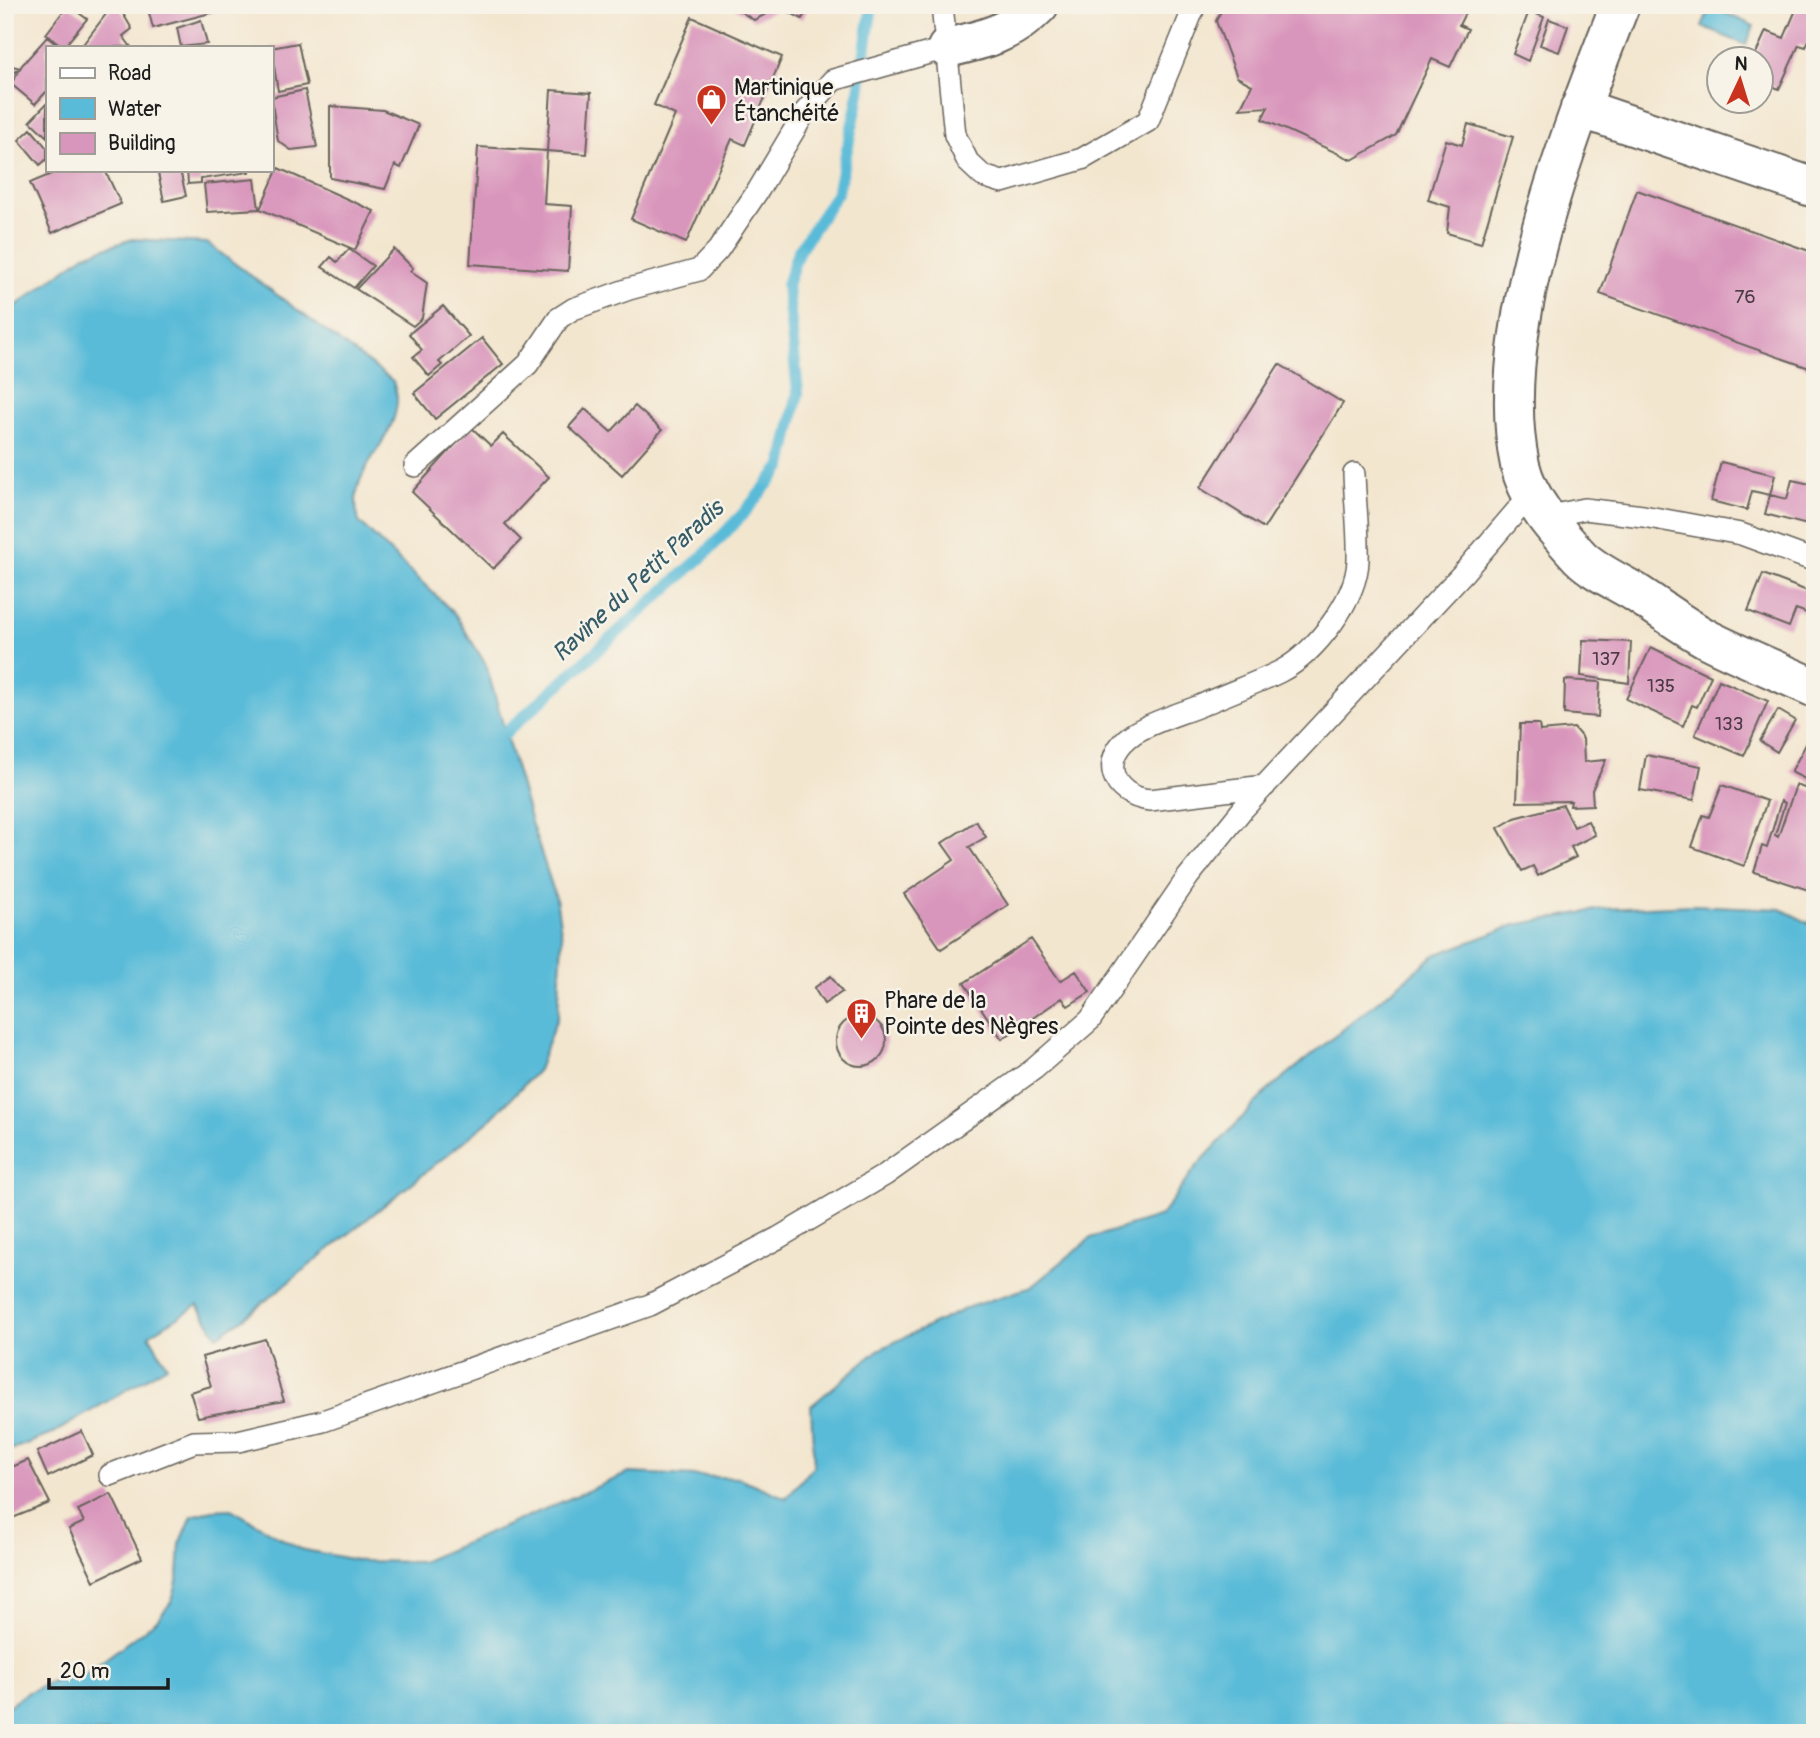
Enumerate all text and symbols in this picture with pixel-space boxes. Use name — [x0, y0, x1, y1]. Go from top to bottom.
legend — [46, 46, 273, 172]
north arrow — [1704, 46, 1774, 116]
text: N — [1734, 52, 1749, 76]
text: Road — [108, 60, 152, 87]
place label: Martinique Étanchéité — [734, 73, 839, 128]
shop icon: Martinique Étanchéité — [694, 83, 728, 127]
text: Water — [108, 96, 162, 123]
text: Building — [108, 130, 175, 157]
house number: 76 — [1734, 285, 1756, 309]
water label: Ravine du Petit Paradis — [546, 493, 731, 668]
house number: 137 — [1592, 647, 1620, 671]
house number: 135 — [1647, 674, 1675, 698]
house number: 133 — [1715, 712, 1743, 736]
place label: Phare de la Pointe des Nègres — [884, 986, 1058, 1041]
building icon: Phare de la Pointe des Nègres — [844, 996, 878, 1040]
scale bar — [49, 1647, 168, 1691]
text: 20 m — [60, 1658, 109, 1685]

